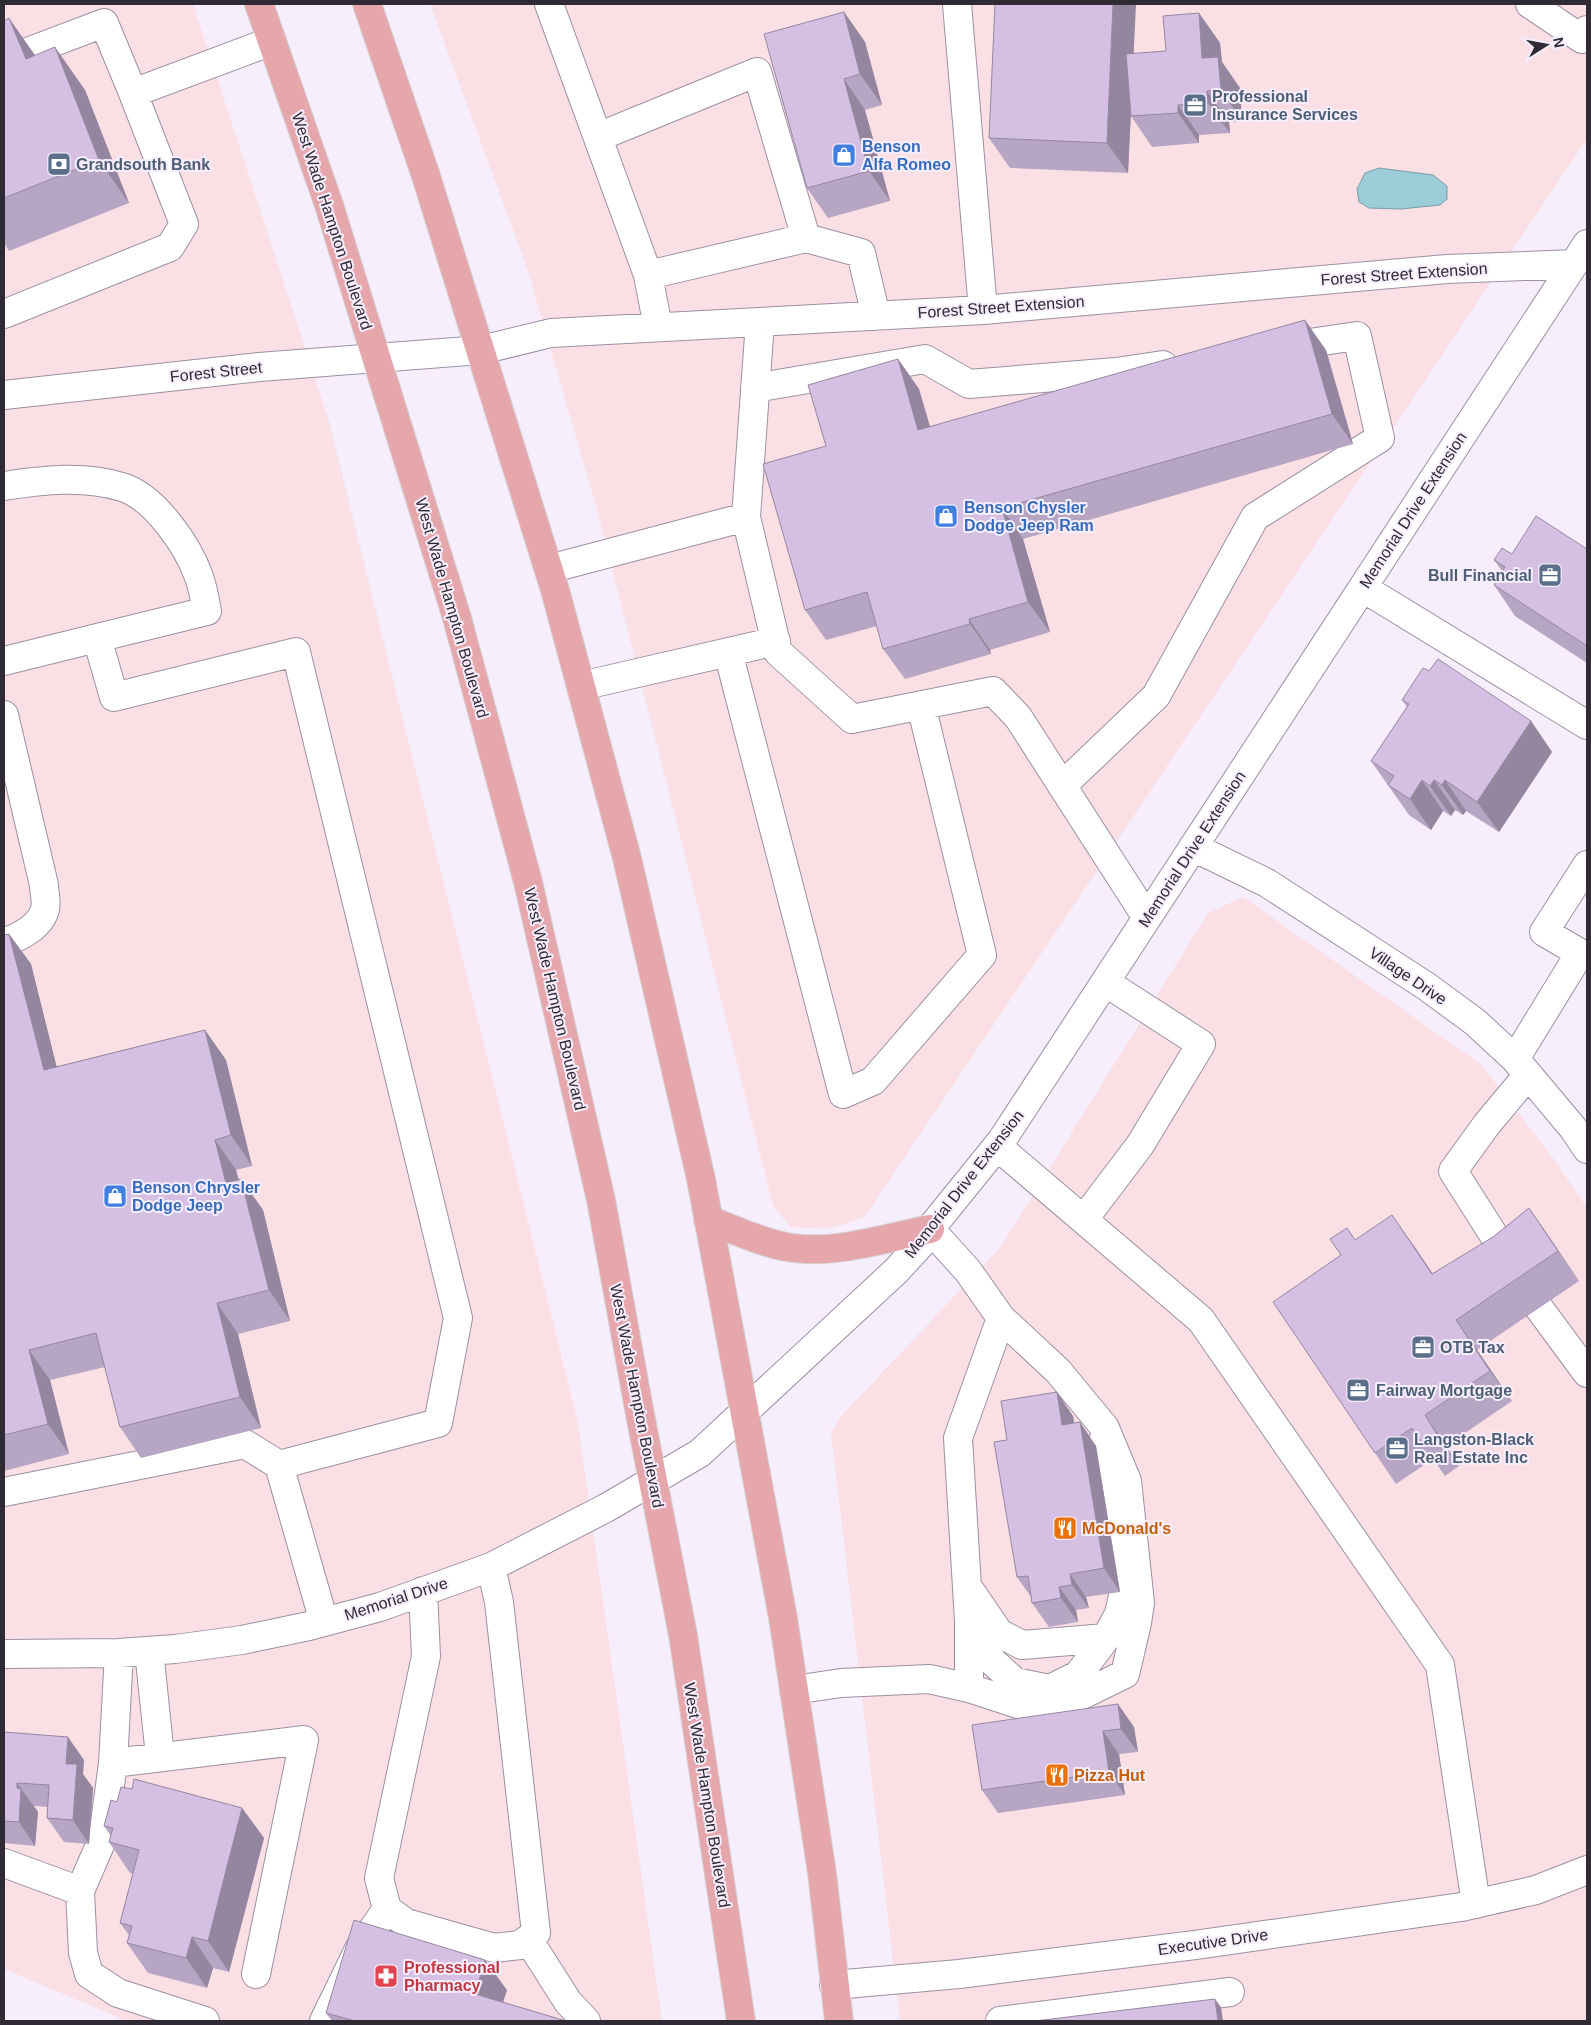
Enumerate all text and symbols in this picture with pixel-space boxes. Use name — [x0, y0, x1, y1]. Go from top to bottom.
north arrow — [1521, 20, 1571, 70]
text: N — [1550, 36, 1568, 49]
place label: Professional Insurance Services — [1212, 88, 1358, 123]
office icon: Professional Insurance Services — [1182, 92, 1208, 118]
street label: West Wade Hampton Boulevard — [289, 110, 375, 332]
place label: Benson Alfa Romeo — [862, 138, 951, 173]
shop icon: Benson Alfa Romeo — [831, 142, 857, 168]
bank icon: Grandsouth Bank — [46, 151, 72, 177]
place label: Grandsouth Bank — [76, 156, 210, 173]
street label: Forest Street Extension — [1320, 260, 1488, 288]
street label: Forest Street Extension — [917, 293, 1085, 321]
street label: Forest Street — [169, 359, 263, 385]
street label: Memorial Drive Extension — [1356, 429, 1470, 591]
street label: West Wade Hampton Boulevard — [412, 496, 492, 720]
place label: Benson Chysler Dodge Jeep Ram — [964, 499, 1094, 534]
shop icon: Benson Chysler Dodge Jeep Ram — [933, 503, 959, 529]
office icon: Bull Financial — [1537, 562, 1563, 588]
place label: Bull Financial — [1428, 567, 1532, 584]
street label: Memorial Drive Extension — [1135, 768, 1249, 930]
street label: West Wade Hampton Boulevard — [521, 886, 589, 1112]
street label: Village Drive — [1366, 944, 1450, 1008]
street label: Memorial Drive Extension — [901, 1107, 1027, 1261]
place label: Benson Chrysler Dodge Jeep — [132, 1179, 260, 1214]
shop icon: Benson Chrysler Dodge Jeep — [102, 1183, 128, 1209]
street label: West Wade Hampton Boulevard — [607, 1283, 667, 1509]
office icon: OTB Tax — [1410, 1334, 1436, 1360]
place label: OTB Tax — [1440, 1339, 1505, 1356]
office icon: Fairway Mortgage — [1345, 1377, 1371, 1403]
place label: Fairway Mortgage — [1376, 1382, 1512, 1399]
place label: Langston-Black Real Estate Inc — [1414, 1431, 1534, 1466]
office icon: Langston-Black Real Estate Inc — [1384, 1435, 1410, 1461]
restaurant icon: McDonald's — [1052, 1515, 1078, 1541]
place label: McDonald's — [1082, 1520, 1171, 1537]
street label: Memorial Drive — [342, 1574, 450, 1624]
street label: West Wade Hampton Boulevard — [681, 1681, 733, 1909]
restaurant icon: Pizza Hut — [1044, 1762, 1070, 1788]
place label: Pizza Hut — [1074, 1767, 1146, 1784]
street label: Executive Drive — [1157, 1926, 1269, 1958]
place label: Professional Pharmacy — [404, 1959, 500, 1994]
pharmacy icon: Professional Pharmacy — [373, 1963, 399, 1989]

